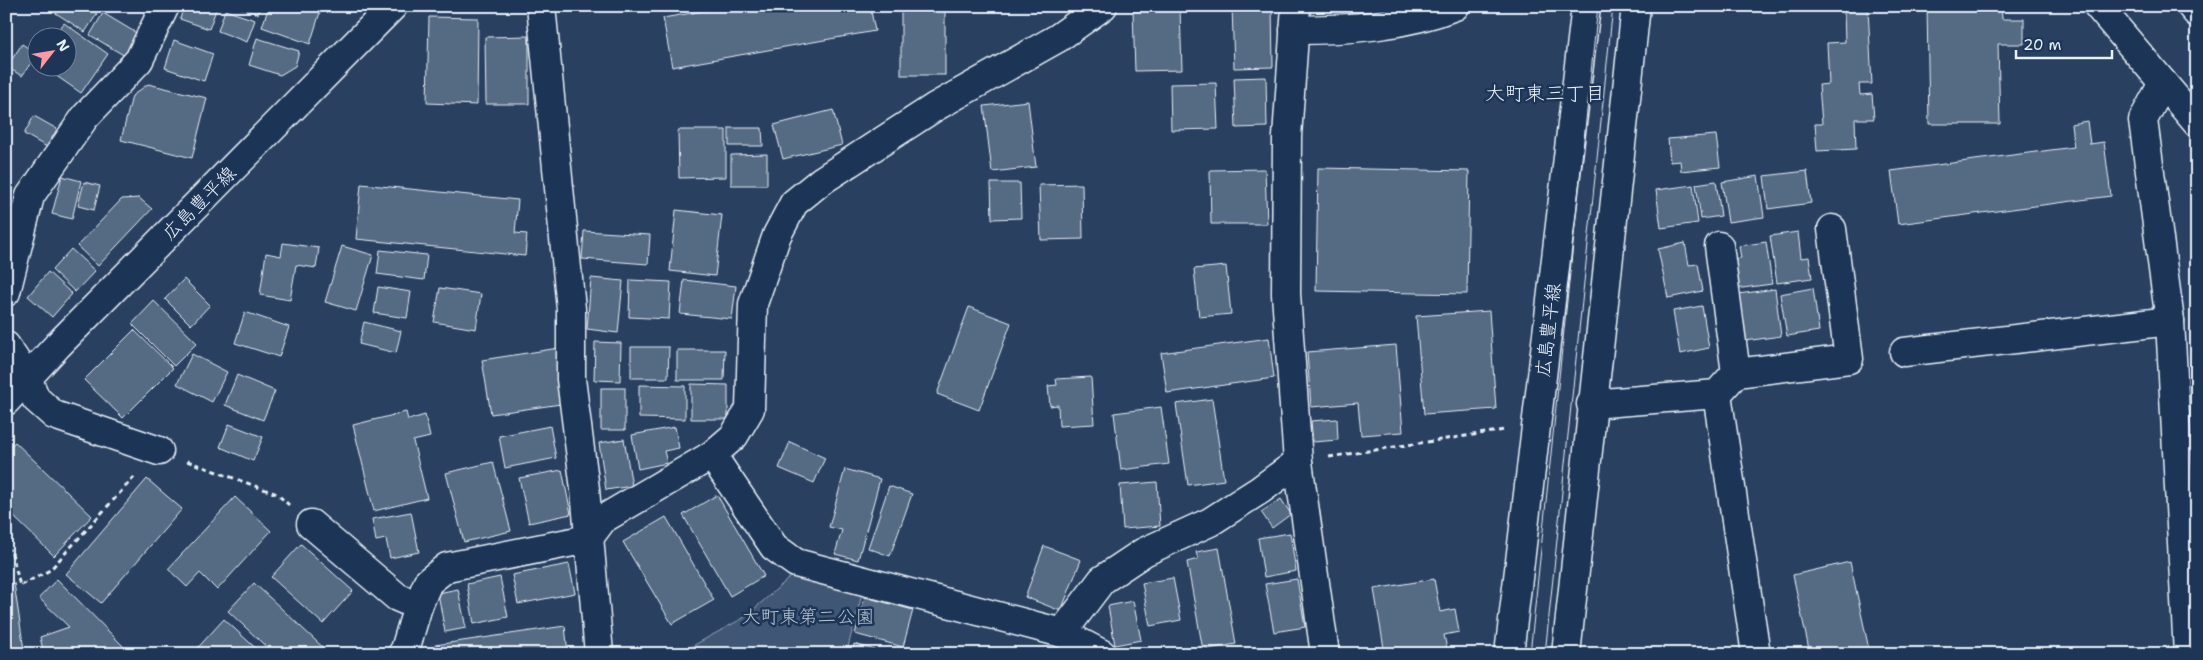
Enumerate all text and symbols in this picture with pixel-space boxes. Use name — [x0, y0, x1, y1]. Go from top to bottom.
north arrow — [28, 28, 78, 78]
scale bar — [2016, 28, 2112, 60]
text: 20 m — [2023, 35, 2062, 55]
text: N — [53, 36, 74, 55]
district label: 大町東三丁目 — [1485, 80, 1605, 106]
street label: 広島豊平線 — [157, 161, 241, 245]
street label: 広島豊平線 — [1530, 281, 1566, 379]
park label: 大町東第二公園 — [741, 604, 875, 629]

